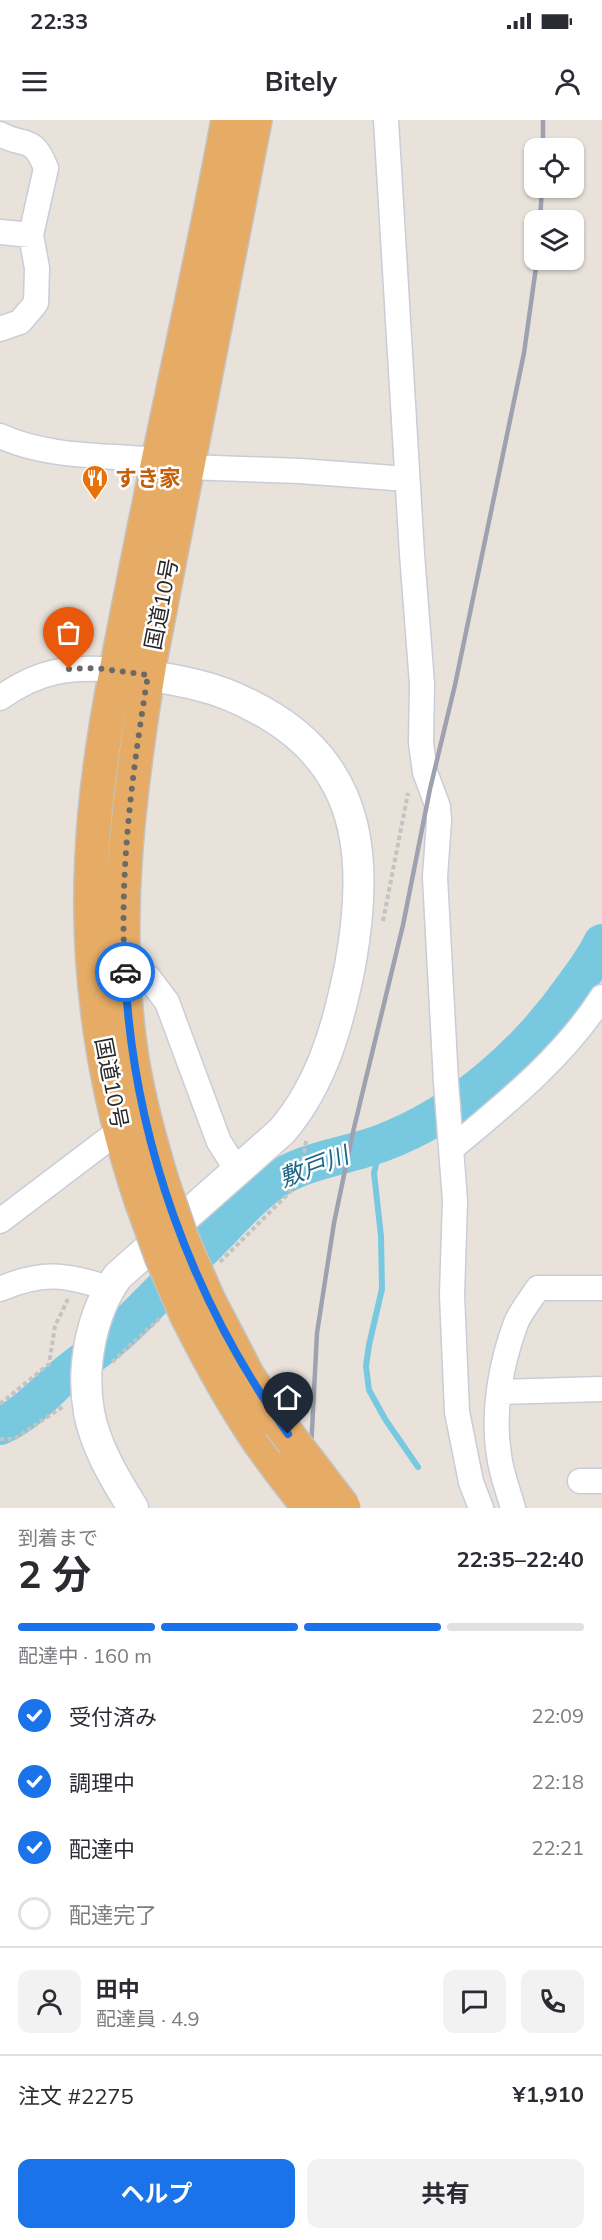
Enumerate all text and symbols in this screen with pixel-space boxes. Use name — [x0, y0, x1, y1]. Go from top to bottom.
text: 22:33 — [30, 7, 88, 35]
text: Bitely — [265, 64, 337, 98]
icon: menu — [18, 65, 51, 98]
icon: person — [551, 65, 584, 98]
map controls — [524, 138, 584, 270]
button: locate — [524, 138, 584, 198]
button: layers — [524, 210, 584, 270]
restaurant icon: すき家 — [80, 463, 110, 501]
place label: すき家 — [115, 464, 181, 492]
street label: 国道10号 — [138, 556, 184, 652]
pin — [43, 607, 94, 669]
icon: bag — [52, 616, 85, 649]
courier — [95, 942, 155, 1002]
icon: car — [109, 956, 142, 989]
street label: 国道10号 — [89, 1035, 135, 1131]
water label: 敷戸川 — [275, 1138, 355, 1193]
pin — [262, 1372, 313, 1434]
icon: home — [271, 1381, 304, 1414]
text: 到着まで — [18, 1525, 98, 1550]
text: 22:35–22:40 — [456, 1545, 584, 1573]
text: 2 分 — [18, 1549, 91, 1598]
text: 配達中 · 160 m — [18, 1643, 152, 1668]
icon: check — [18, 1699, 51, 1732]
text: 受付済み — [69, 1703, 157, 1731]
text: 22:09 — [531, 1703, 584, 1728]
icon: check — [18, 1765, 51, 1798]
text: 調理中 — [69, 1769, 135, 1797]
text: 22:18 — [531, 1769, 584, 1794]
icon: check — [18, 1831, 51, 1864]
text: 配達中 — [69, 1835, 135, 1863]
text: 22:21 — [531, 1835, 584, 1860]
text: 配達完了 — [69, 1901, 157, 1929]
button: person — [18, 1970, 81, 2033]
button: chat — [443, 1970, 506, 2033]
button: phone — [521, 1970, 584, 2033]
text: 田中 — [96, 1975, 140, 2003]
text: 配達員 · 4.9 — [96, 2006, 200, 2031]
text: ¥1,910 — [513, 2080, 584, 2108]
text: 注文 #2275 — [18, 2082, 134, 2110]
button: ヘルプ — [18, 2159, 295, 2228]
button: 共有 — [307, 2159, 584, 2228]

